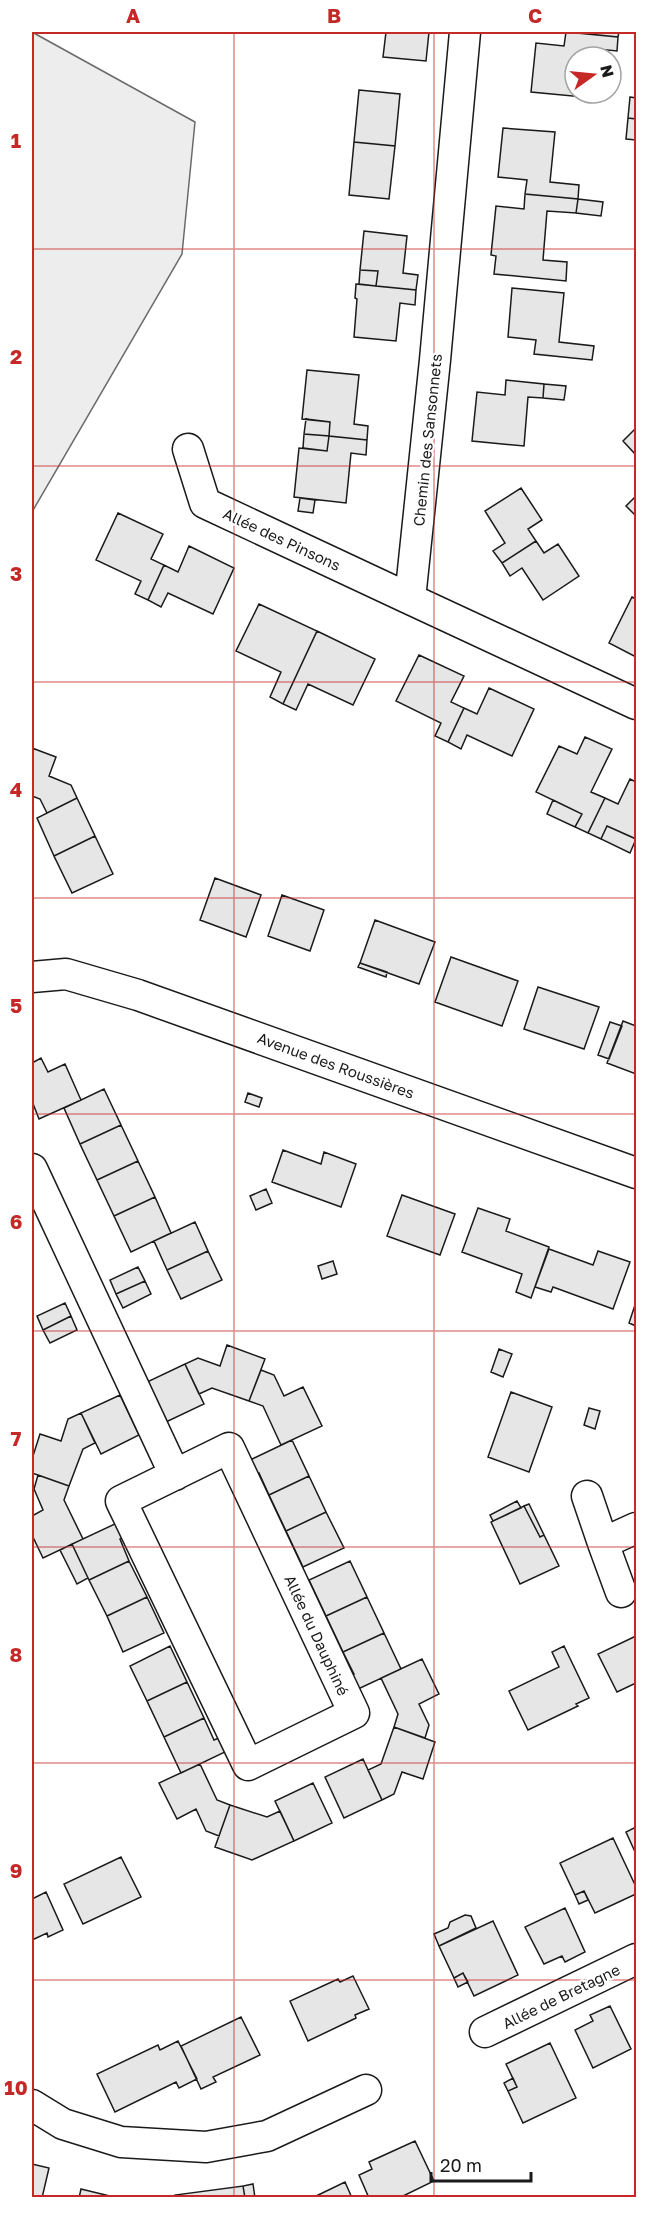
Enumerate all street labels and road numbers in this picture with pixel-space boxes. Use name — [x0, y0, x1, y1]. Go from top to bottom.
street label: Chemin des Sansonnets — [409, 353, 445, 527]
street label: Allée des Pinsons — [221, 504, 343, 574]
street label: Avenue des Roussières — [255, 1028, 417, 1102]
street label: Allée du Dauphiné — [281, 1572, 353, 1698]
street label: Allée de Bretagne — [499, 1960, 623, 2032]

